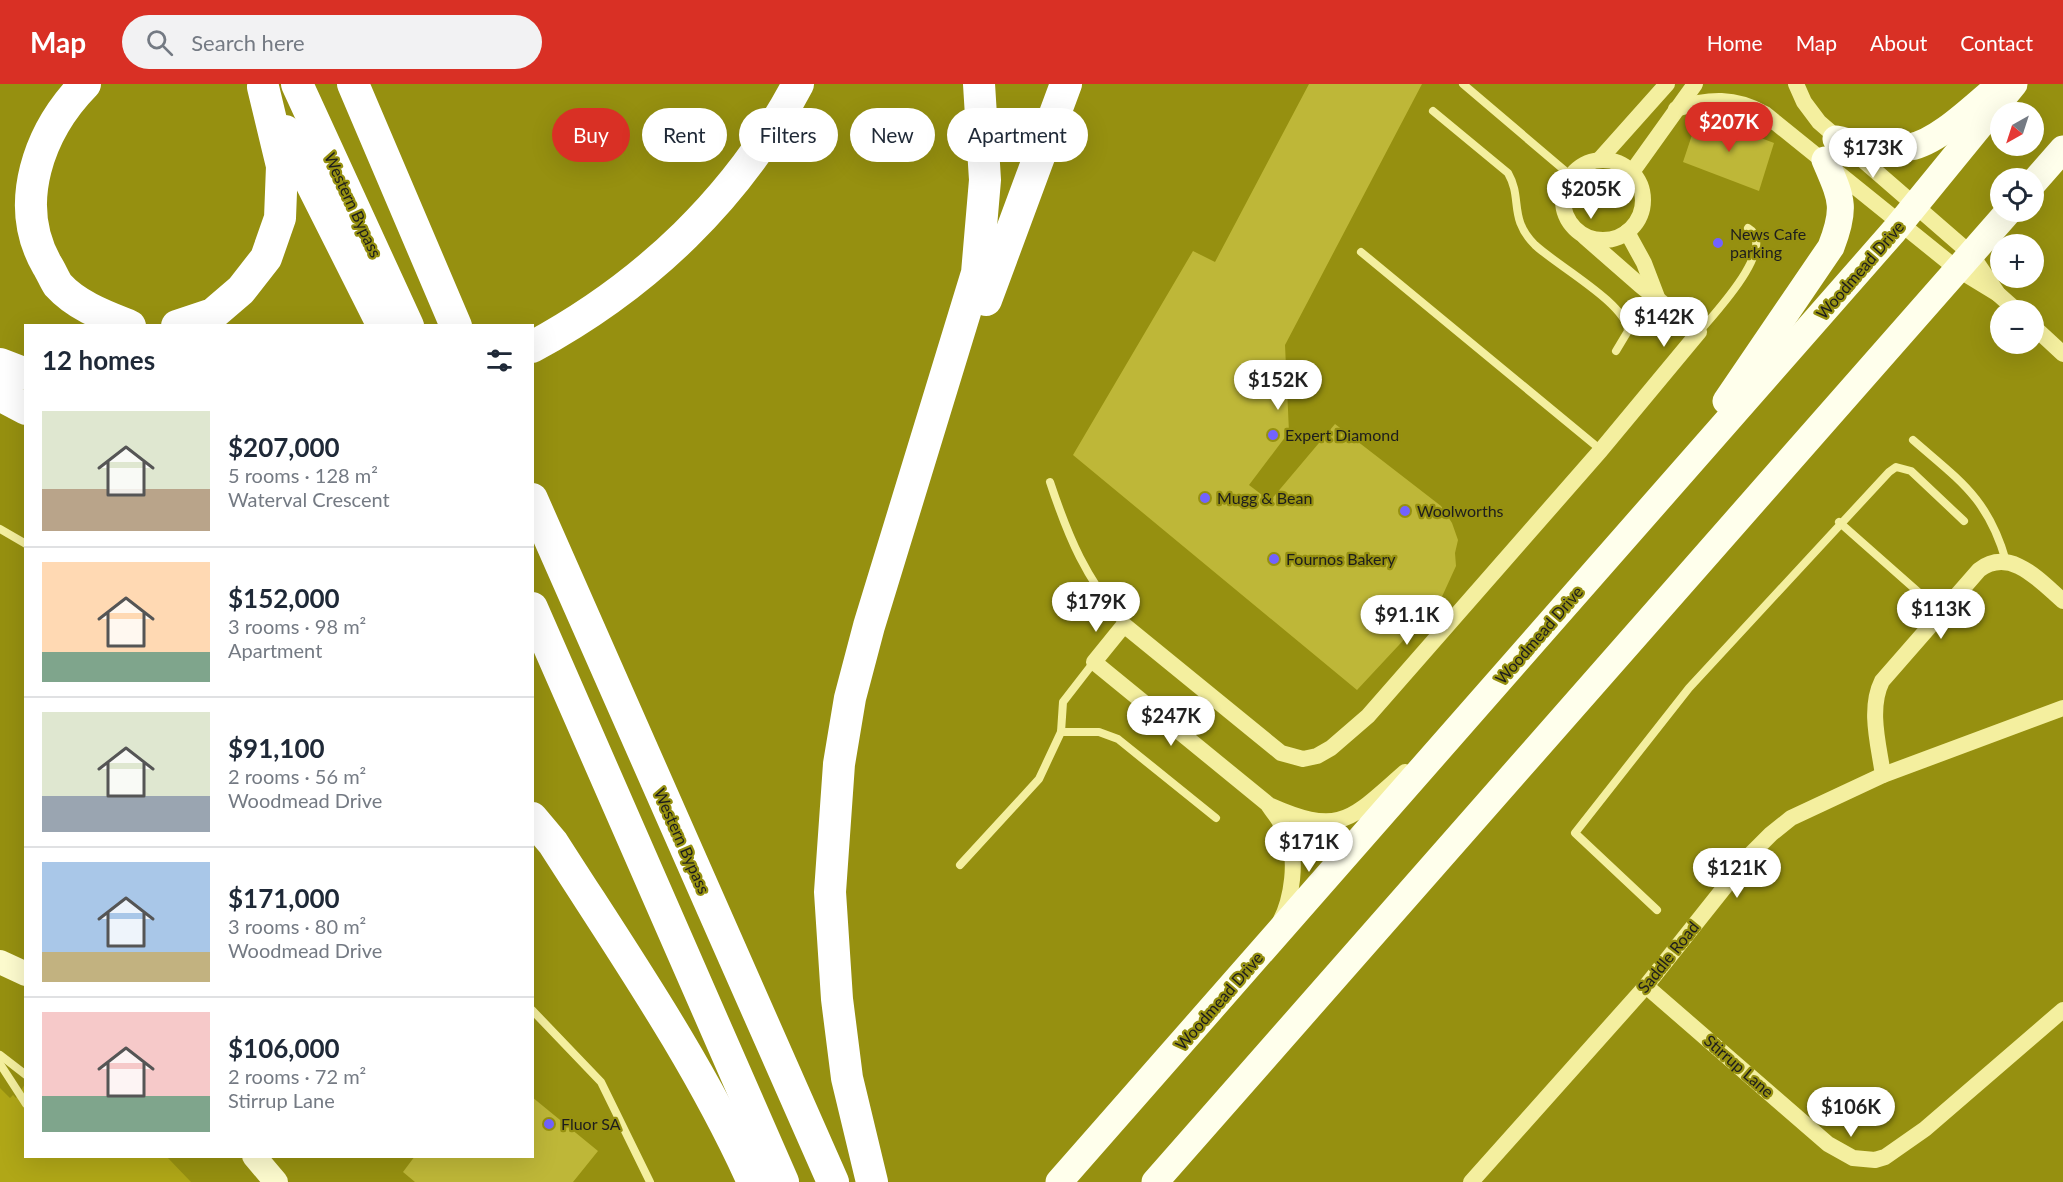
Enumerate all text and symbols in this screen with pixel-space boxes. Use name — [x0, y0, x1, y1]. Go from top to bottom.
search box — [122, 15, 542, 69]
text: Map — [30, 25, 86, 59]
icon: search — [143, 26, 176, 59]
text: Search here — [191, 29, 305, 56]
text: Home — [1707, 30, 1763, 55]
text: Map — [1796, 30, 1837, 55]
text: About — [1870, 30, 1927, 55]
text: Contact — [1960, 30, 2033, 55]
pin: $207K — [1687, 102, 1771, 153]
north arrow — [1990, 102, 2044, 156]
map controls — [1990, 102, 2044, 354]
chip: Buy — [552, 108, 630, 162]
chip: Rent — [642, 108, 727, 162]
chip: Filters — [739, 108, 838, 162]
chip: New — [850, 108, 935, 162]
chip: Apartment — [947, 108, 1088, 162]
text: $207K — [1699, 109, 1759, 133]
pin: $173K — [1831, 128, 1915, 179]
text: $173K — [1843, 135, 1903, 159]
street label: Western Bypass — [321, 149, 386, 260]
button: locate — [1990, 168, 2044, 222]
pin: $205K — [1549, 169, 1633, 220]
text: $205K — [1561, 176, 1621, 200]
street label: Woodmead Drive — [1812, 217, 1907, 323]
place label: News Cafe parking — [1730, 224, 1806, 261]
button: + — [1990, 234, 2044, 288]
marker: News Cafe parking — [1711, 236, 1725, 250]
pin: $142K — [1622, 297, 1706, 348]
button: − — [1990, 300, 2044, 354]
text: $142K — [1634, 304, 1694, 328]
text: 12 homes — [42, 344, 155, 376]
icon: filters — [483, 344, 516, 377]
pin: $152K — [1236, 360, 1320, 411]
text: $152K — [1248, 367, 1308, 391]
place label: Expert Diamond — [1285, 425, 1399, 444]
marker: Expert Diamond — [1266, 428, 1280, 442]
text: $207,000 — [228, 431, 340, 463]
icon: home — [90, 435, 162, 507]
text: 5 rooms · 128 m² — [228, 463, 378, 487]
text: Waterval Crescent — [228, 487, 390, 511]
place label: Mugg & Bean — [1217, 488, 1312, 507]
marker: Mugg & Bean — [1198, 491, 1212, 505]
place label: Woolworths — [1417, 501, 1504, 520]
marker: Woolworths — [1398, 504, 1412, 518]
place label: Fournos Bakery — [1286, 549, 1396, 568]
marker: Fournos Bakery — [1267, 552, 1281, 566]
text: $152,000 — [228, 582, 340, 614]
pin: $179K — [1054, 582, 1138, 633]
street label: Woodmead Drive — [1491, 582, 1586, 688]
icon: home — [90, 586, 162, 658]
text: $179K — [1066, 589, 1126, 613]
pin: $113K — [1899, 589, 1983, 640]
pin: $91.1K — [1358, 595, 1456, 646]
text: $113K — [1911, 596, 1971, 620]
text: $91.1K — [1375, 602, 1439, 626]
text: 3 rooms · 98 m² — [228, 614, 366, 638]
text: Apartment — [228, 638, 322, 662]
pin: $247K — [1129, 696, 1213, 747]
text: $247K — [1141, 703, 1201, 727]
text: $91,100 — [228, 732, 325, 764]
icon: home — [90, 736, 162, 808]
text: 2 rooms · 56 m² — [228, 764, 366, 788]
street label: Western Bypass — [651, 785, 714, 896]
text: Woodmead Drive — [228, 788, 382, 812]
pin: $171K — [1267, 822, 1351, 873]
text: $171K — [1279, 829, 1339, 853]
pin: $121K — [1695, 848, 1779, 899]
text: $121K — [1707, 855, 1767, 879]
text: $171,000 — [228, 882, 340, 914]
icon: home — [90, 886, 162, 958]
text: 3 rooms · 80 m² — [228, 914, 366, 938]
street label: Saddle Road — [1633, 917, 1702, 996]
text: Woodmead Drive — [228, 938, 382, 962]
street label: Woodmead Drive — [1171, 948, 1266, 1054]
street label: Stirrup Lane — [1701, 1030, 1778, 1101]
text: $106,000 — [228, 1032, 340, 1064]
icon: home — [90, 1036, 162, 1108]
text: 2 rooms · 72 m² — [228, 1064, 366, 1088]
pin: $106K — [1809, 1087, 1893, 1138]
text: Stirrup Lane — [228, 1088, 335, 1112]
text: $106K — [1821, 1094, 1881, 1118]
place label: Fluor SA — [561, 1114, 621, 1133]
marker: Fluor SA — [542, 1117, 556, 1131]

